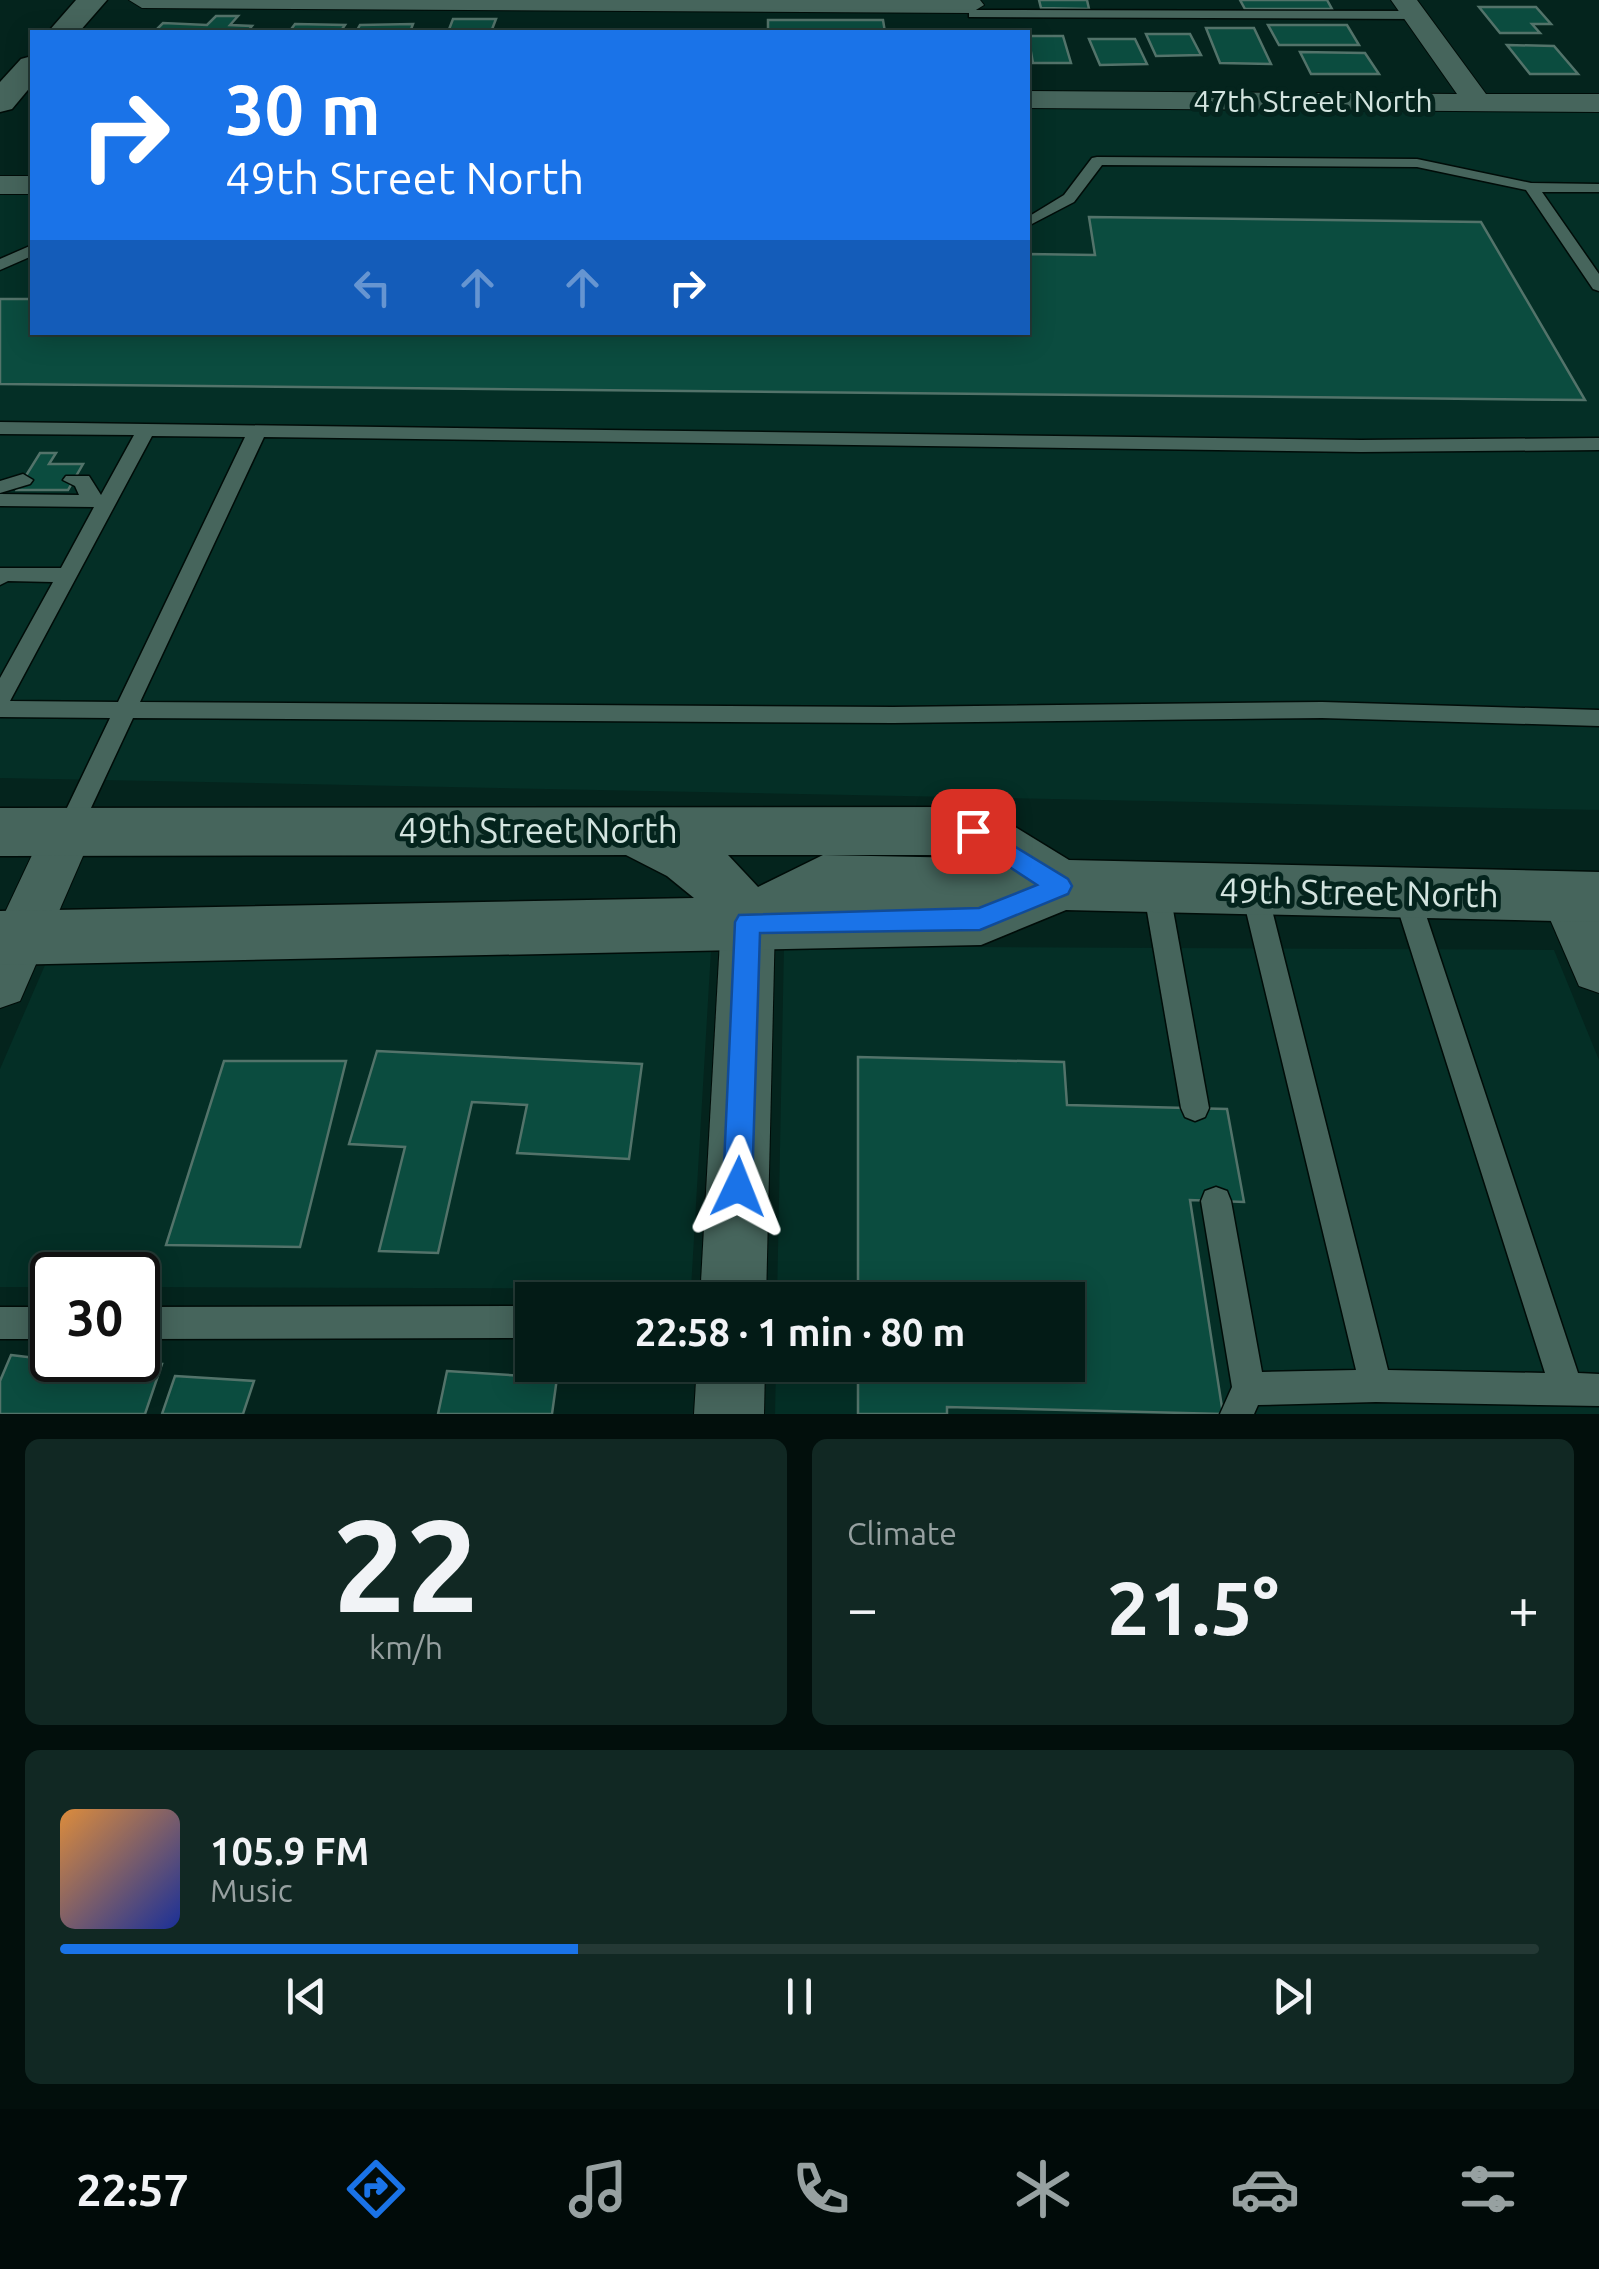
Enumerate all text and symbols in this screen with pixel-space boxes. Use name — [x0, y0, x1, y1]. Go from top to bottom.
icon: right — [60, 70, 190, 200]
text: 30 m — [225, 70, 381, 148]
street label: 47th Street North — [1193, 84, 1433, 118]
text: 49th Street North — [225, 152, 584, 203]
icon: left — [345, 260, 400, 315]
icon: ahead — [450, 260, 505, 315]
icon: ahead — [555, 260, 610, 315]
icon: right — [660, 260, 715, 315]
pin — [931, 789, 1016, 874]
icon: arrive — [946, 804, 1001, 859]
street label: 49th Street North — [398, 810, 678, 850]
street label: 49th Street North — [1219, 870, 1499, 914]
position arrow — [686, 1135, 790, 1239]
speed limit sign: 30 — [30, 1252, 160, 1382]
text: 22:58 · 1 min · 80 m — [635, 1311, 965, 1353]
text: 22 — [333, 1491, 479, 1637]
text: Climate — [847, 1515, 957, 1551]
text: 21.5° — [1107, 1565, 1279, 1649]
text: − — [847, 1577, 878, 1638]
text: + — [1508, 1577, 1539, 1638]
text: km/h — [369, 1629, 443, 1665]
text: 105.9 FM — [210, 1830, 369, 1872]
text: Music — [210, 1872, 293, 1908]
icon: previous — [279, 1969, 334, 2024]
icon: pause — [772, 1969, 827, 2024]
icon: next — [1265, 1969, 1320, 2024]
icon: directions — [341, 2154, 411, 2224]
icon: music — [563, 2154, 633, 2224]
icon: phone — [786, 2154, 856, 2224]
icon: climate — [1008, 2154, 1078, 2224]
icon: car — [1230, 2154, 1300, 2224]
icon: filters — [1453, 2154, 1523, 2224]
text: 22:57 — [76, 2164, 189, 2215]

